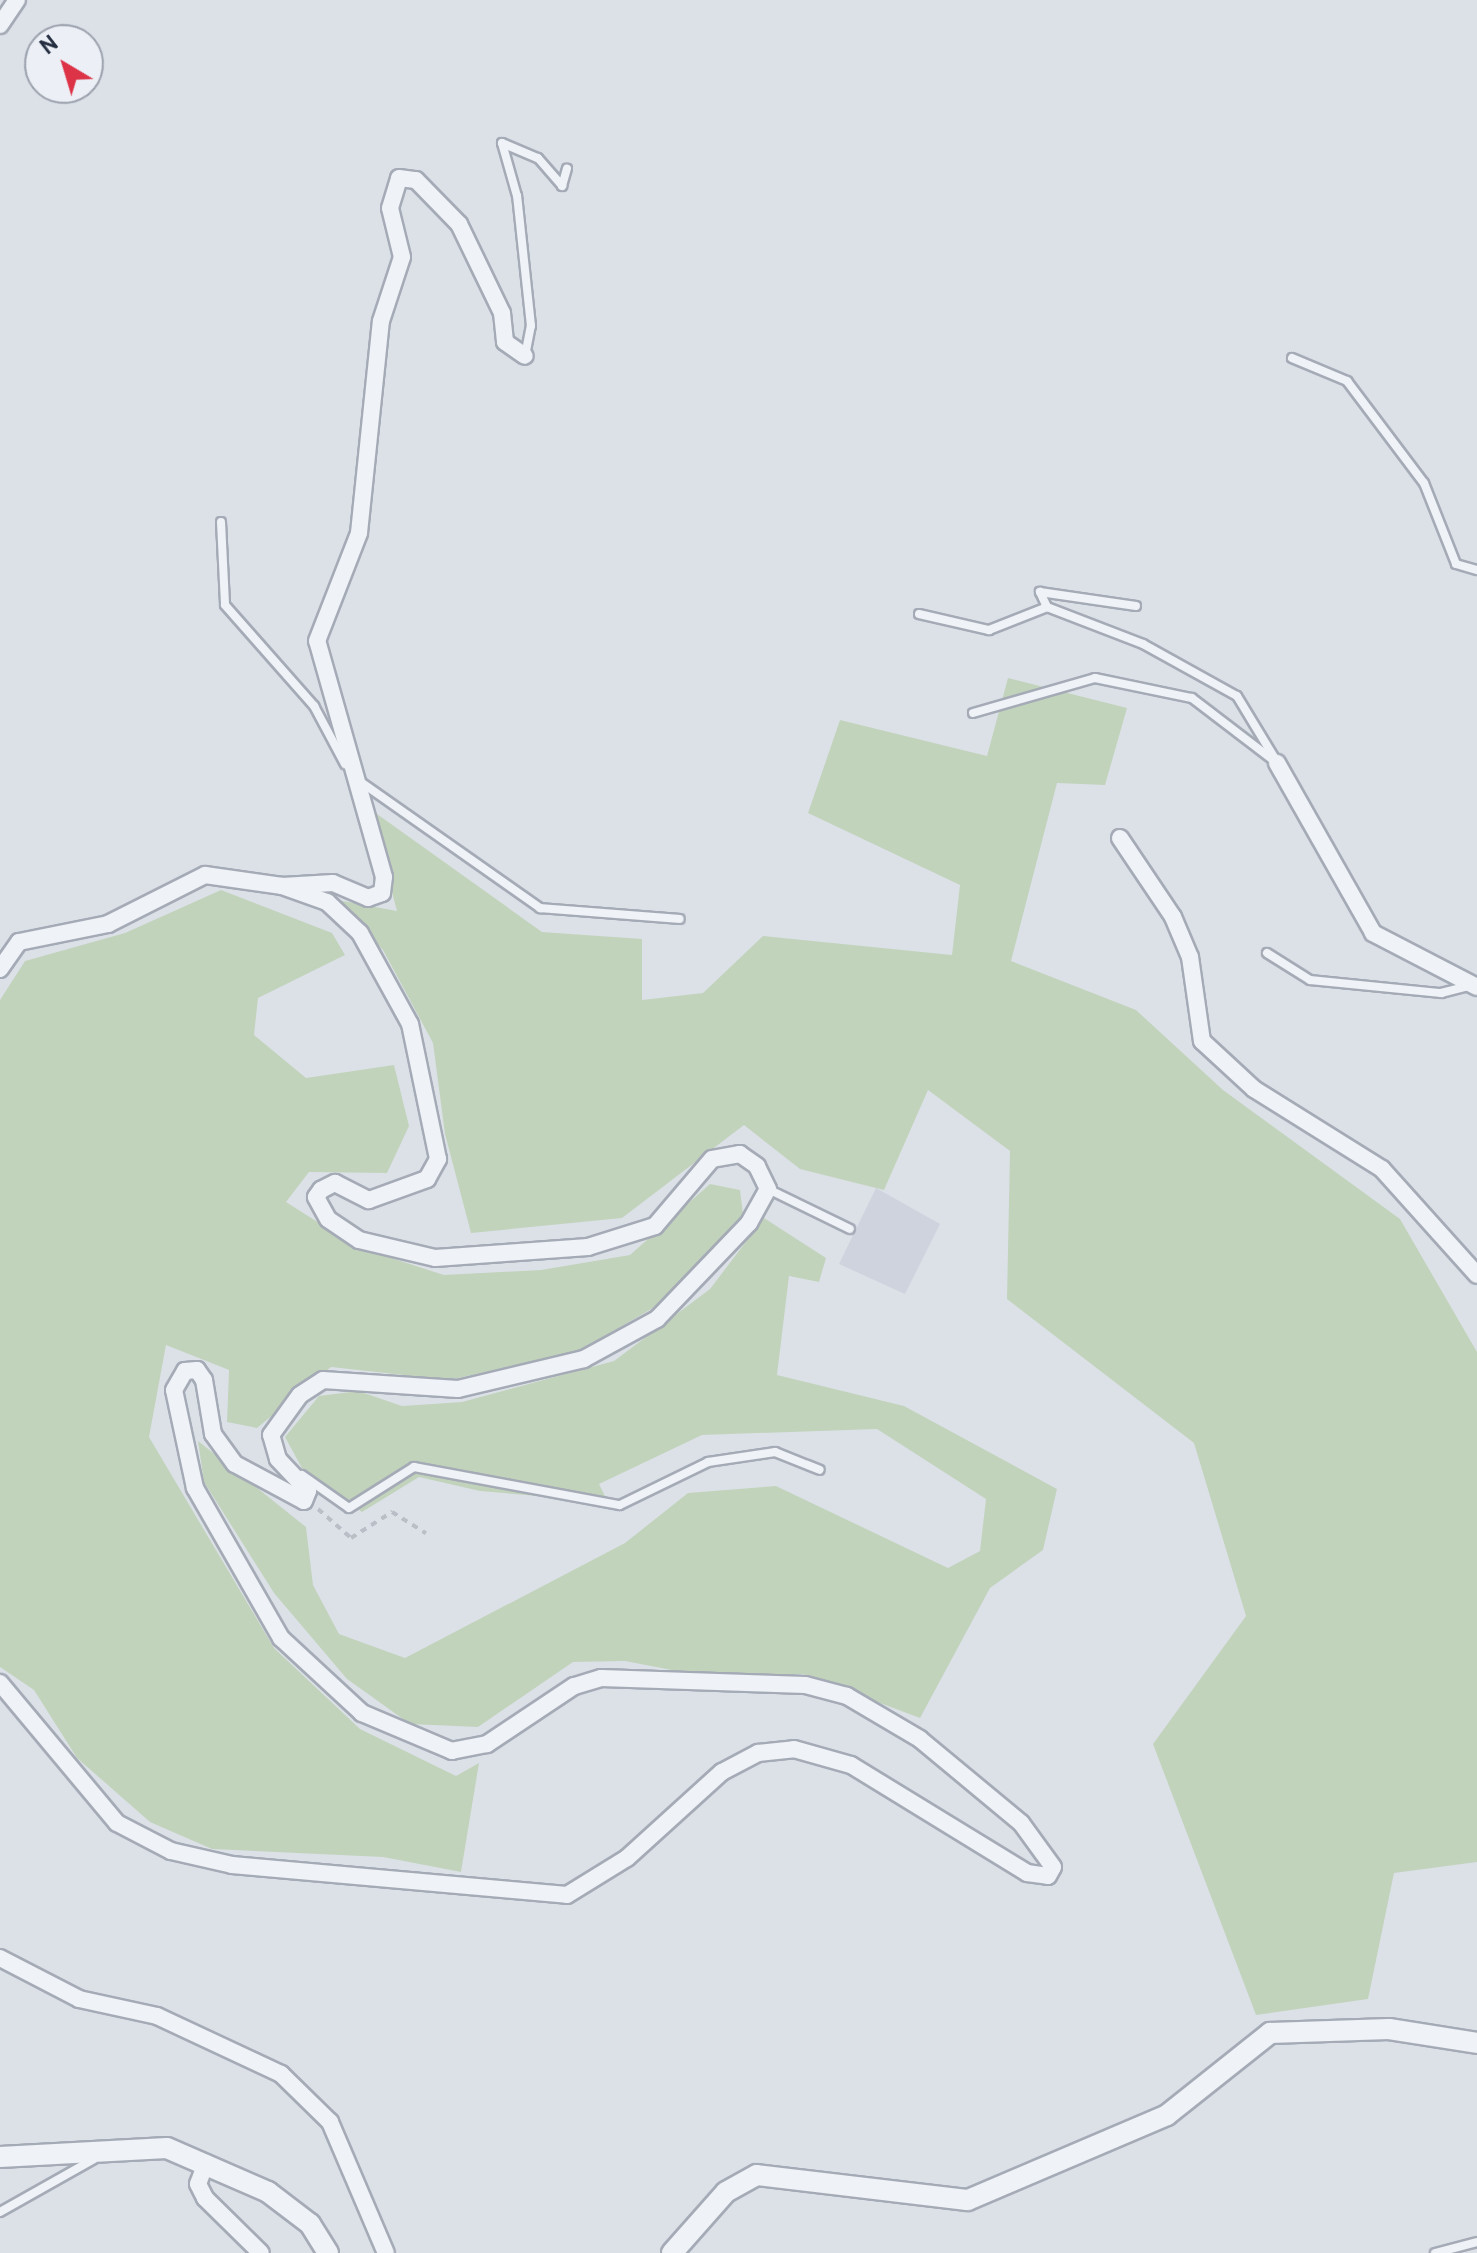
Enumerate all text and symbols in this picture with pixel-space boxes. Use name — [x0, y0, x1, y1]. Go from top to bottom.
north arrow — [24, 24, 104, 104]
text: N — [36, 31, 65, 62]

